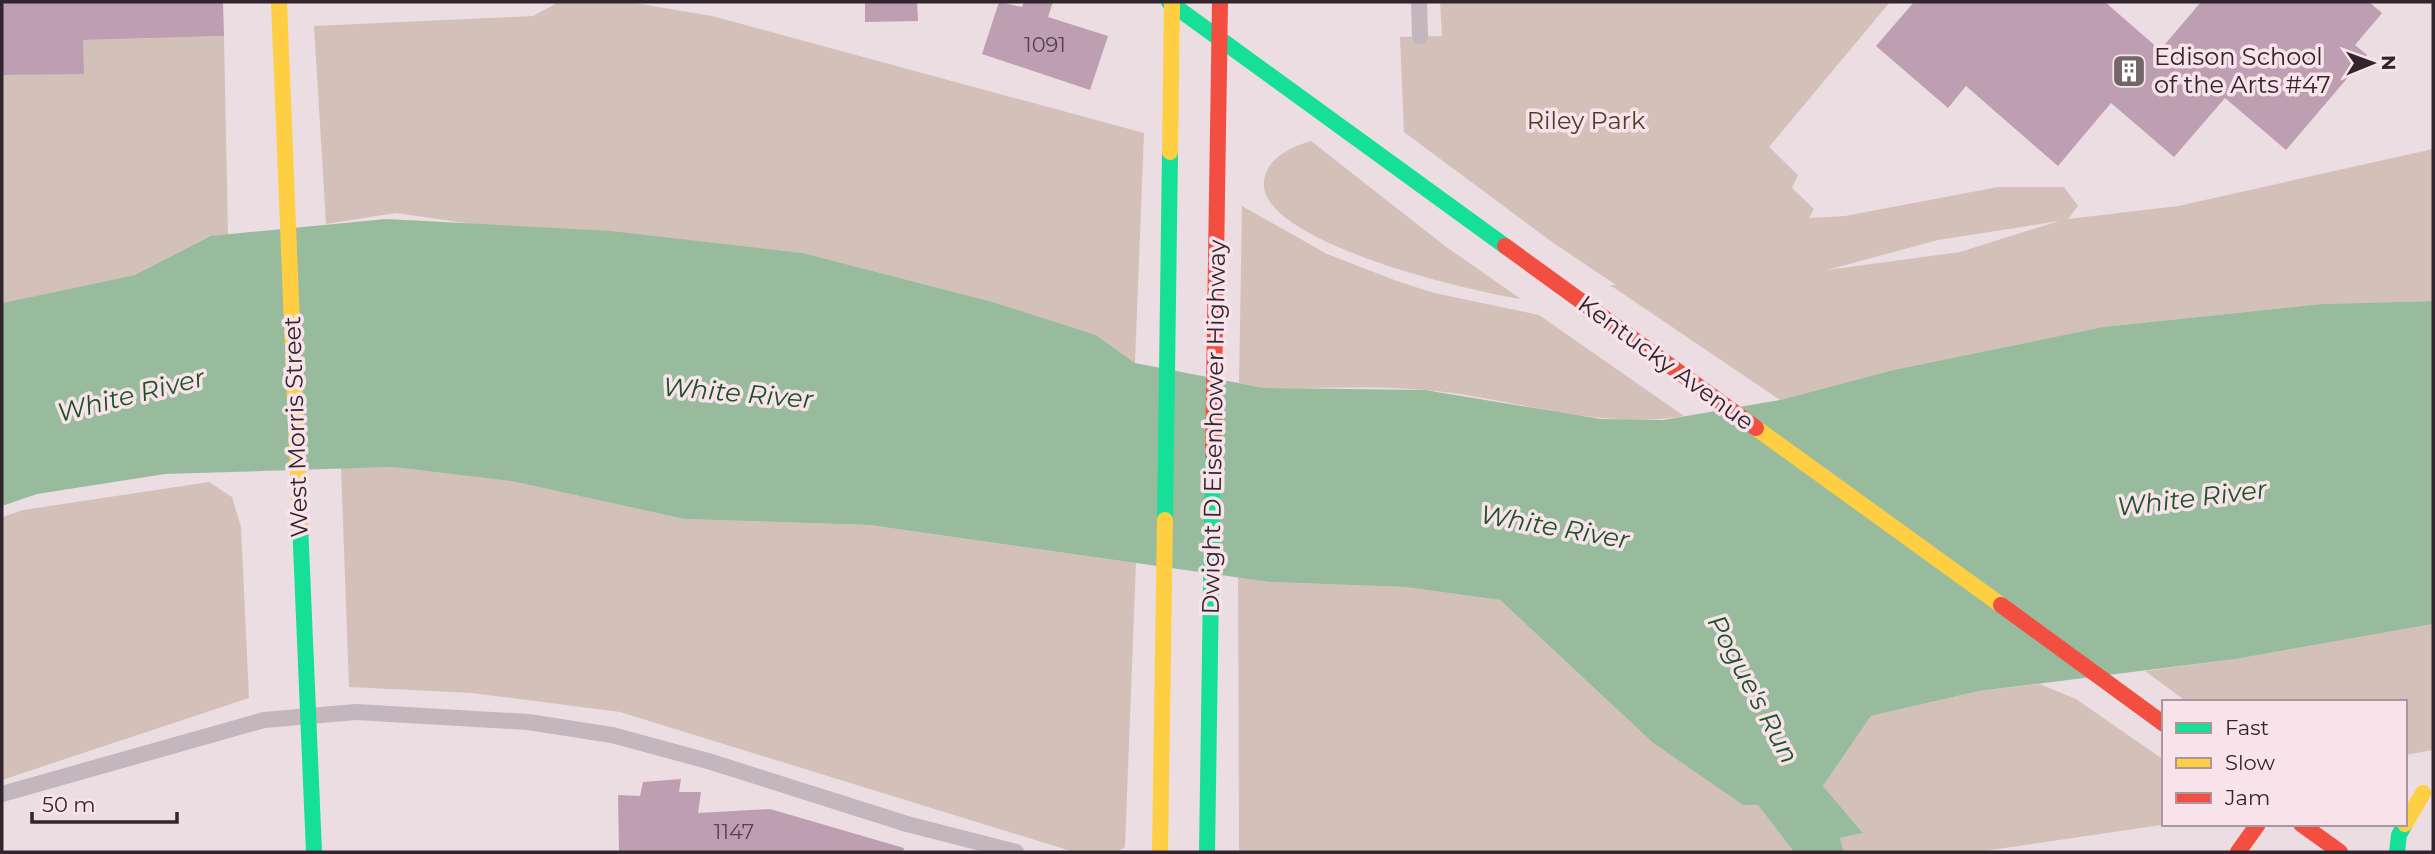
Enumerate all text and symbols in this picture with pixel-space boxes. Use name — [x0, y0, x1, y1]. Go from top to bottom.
north arrow — [2337, 28, 2407, 98]
house number: 1091 — [1024, 32, 1066, 57]
place label: Edison School of the Arts #47 — [2154, 42, 2331, 99]
building icon: Edison School of the Arts #47 — [2110, 52, 2148, 90]
text: N — [2377, 55, 2400, 71]
park label: Riley Park — [1527, 106, 1646, 135]
street label: Dwight D Eisenhower Highway — [1196, 239, 1231, 615]
street label: Kentucky Avenue — [1573, 289, 1760, 436]
street label: West Morris Street — [277, 316, 314, 538]
water label: White River — [54, 361, 209, 429]
water label: White River — [662, 370, 815, 416]
water label: White River — [2115, 473, 2269, 523]
water label: White River — [1478, 498, 1633, 556]
water label: Pogue's Run — [1700, 609, 1806, 769]
legend — [2162, 700, 2407, 826]
text: Fast — [2225, 715, 2269, 740]
text: Slow — [2225, 750, 2275, 775]
scale bar — [32, 780, 177, 824]
text: Jam — [2224, 785, 2270, 810]
text: 50 m — [42, 792, 96, 817]
house number: 1147 — [714, 819, 754, 844]

